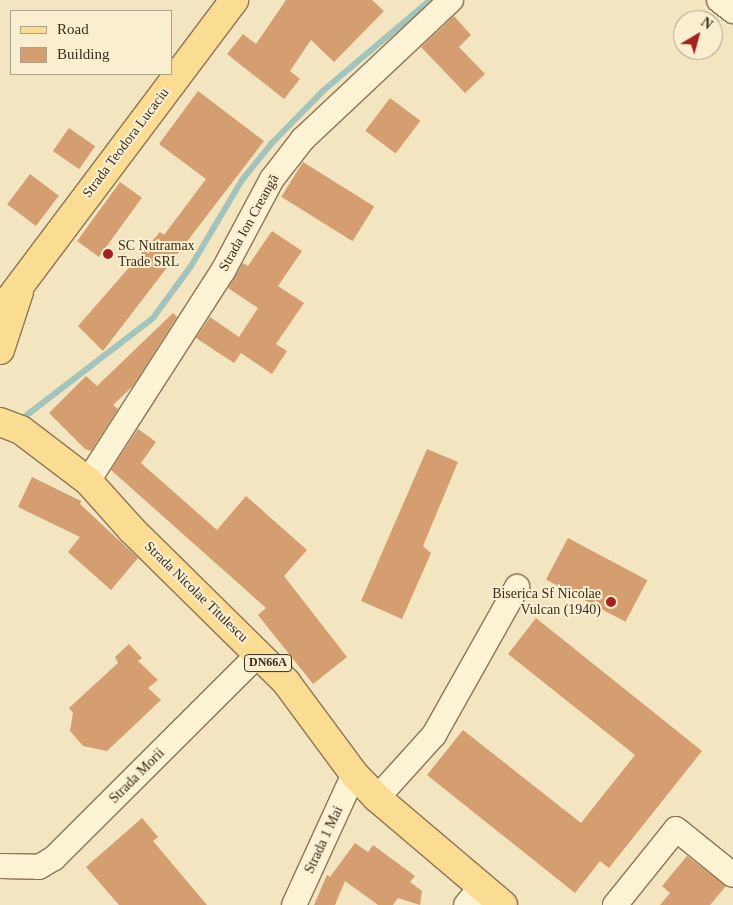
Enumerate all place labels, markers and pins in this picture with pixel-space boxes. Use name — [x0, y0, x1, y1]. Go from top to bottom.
place label: SC Nutramax Trade SRL — [118, 238, 195, 270]
marker: SC Nutramax Trade SRL — [102, 248, 114, 260]
place label: Biserica Sf Nicolae Vulcan (1940) — [492, 586, 601, 618]
marker: Biserica Sf Nicolae Vulcan (1940) — [605, 596, 617, 608]

